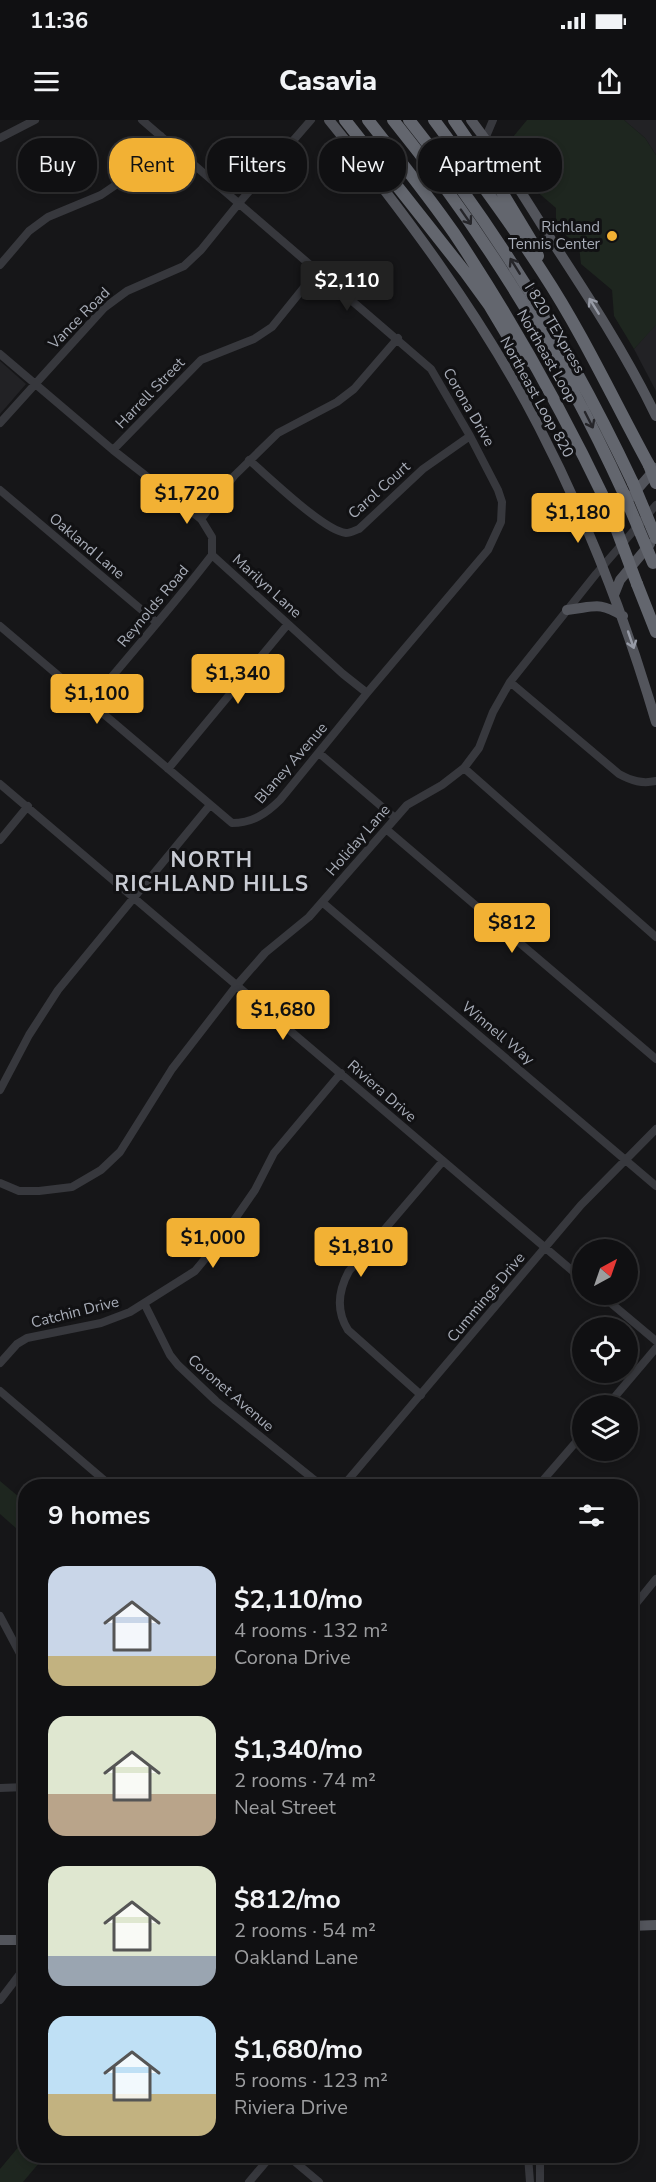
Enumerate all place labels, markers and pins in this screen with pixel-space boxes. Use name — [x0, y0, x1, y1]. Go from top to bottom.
place label: Richland Tennis Center — [508, 217, 601, 254]
marker: Richland Tennis Center — [605, 229, 619, 243]
pin: $2,110 — [298, 261, 396, 312]
pin: $1,720 — [138, 474, 236, 525]
pin: $1,180 — [529, 493, 627, 544]
pin: $1,340 — [189, 654, 287, 705]
pin: $1,100 — [48, 674, 146, 725]
pin: $812 — [476, 903, 548, 954]
pin: $1,680 — [234, 990, 332, 1041]
pin: $1,000 — [164, 1218, 262, 1269]
pin: $1,810 — [312, 1227, 410, 1278]

